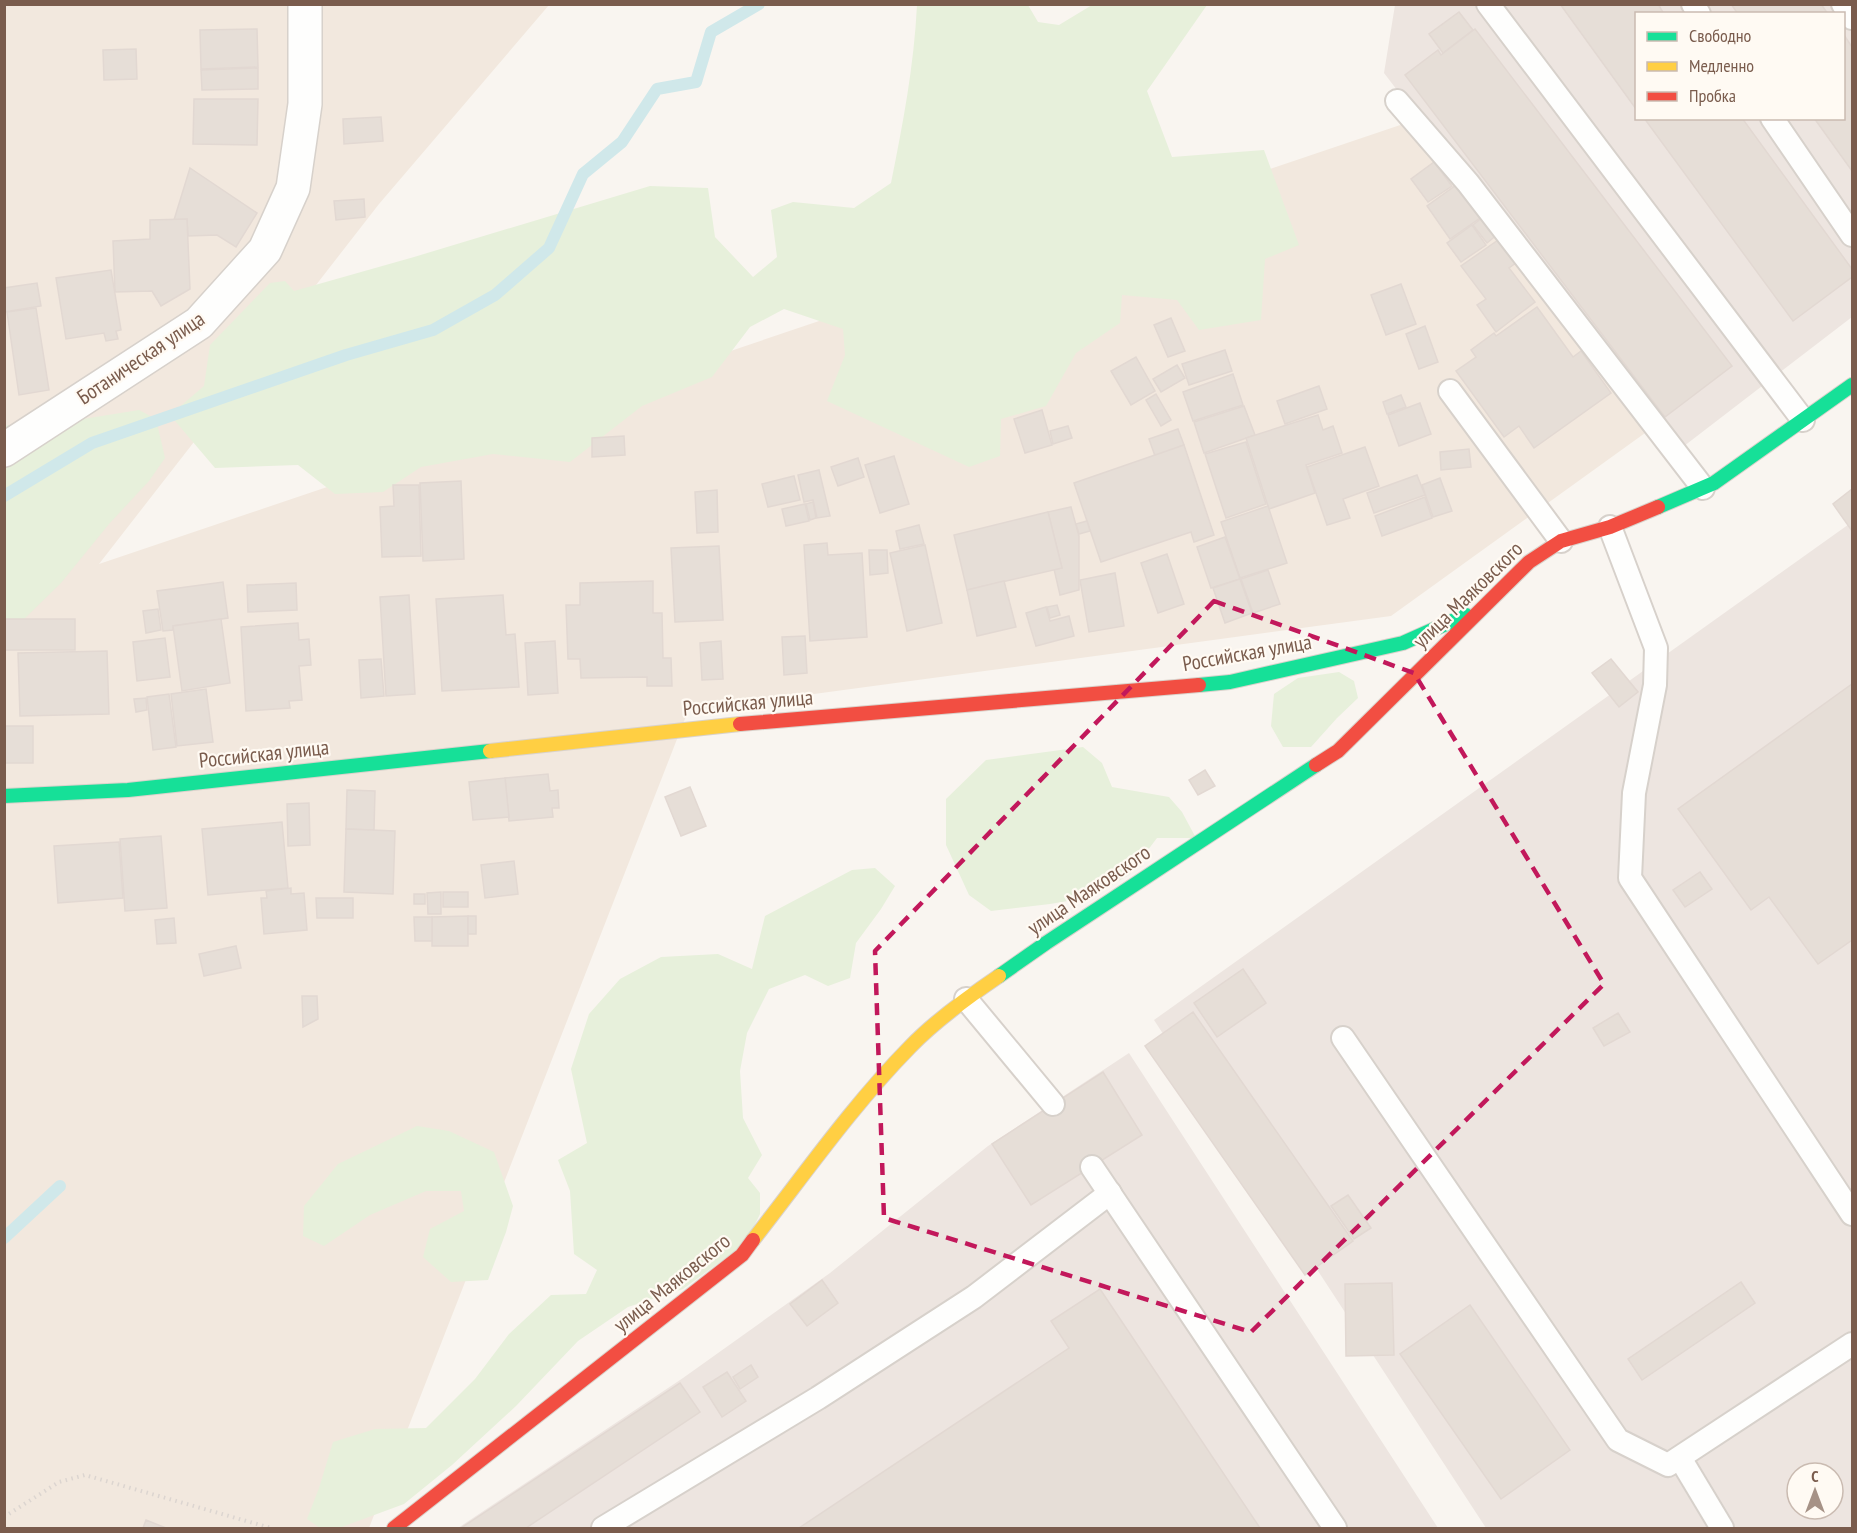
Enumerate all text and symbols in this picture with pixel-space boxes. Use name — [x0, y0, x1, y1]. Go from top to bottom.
legend — [1635, 12, 1845, 120]
text: Свободно — [1689, 24, 1752, 47]
text: Медленно — [1689, 54, 1754, 77]
text: Пробка — [1689, 84, 1736, 107]
street label: Ботаническая улица — [72, 305, 210, 410]
street label: улица Маяковского — [1407, 535, 1528, 654]
street label: Российская улица — [1180, 628, 1314, 677]
street label: Российская улица — [682, 683, 814, 722]
street label: Российская улица — [198, 733, 330, 774]
street label: улица Маяковского — [1022, 839, 1155, 941]
street label: улица Маяковского — [608, 1227, 736, 1338]
north arrow — [1785, 1461, 1845, 1521]
text: С — [1811, 1466, 1819, 1486]

